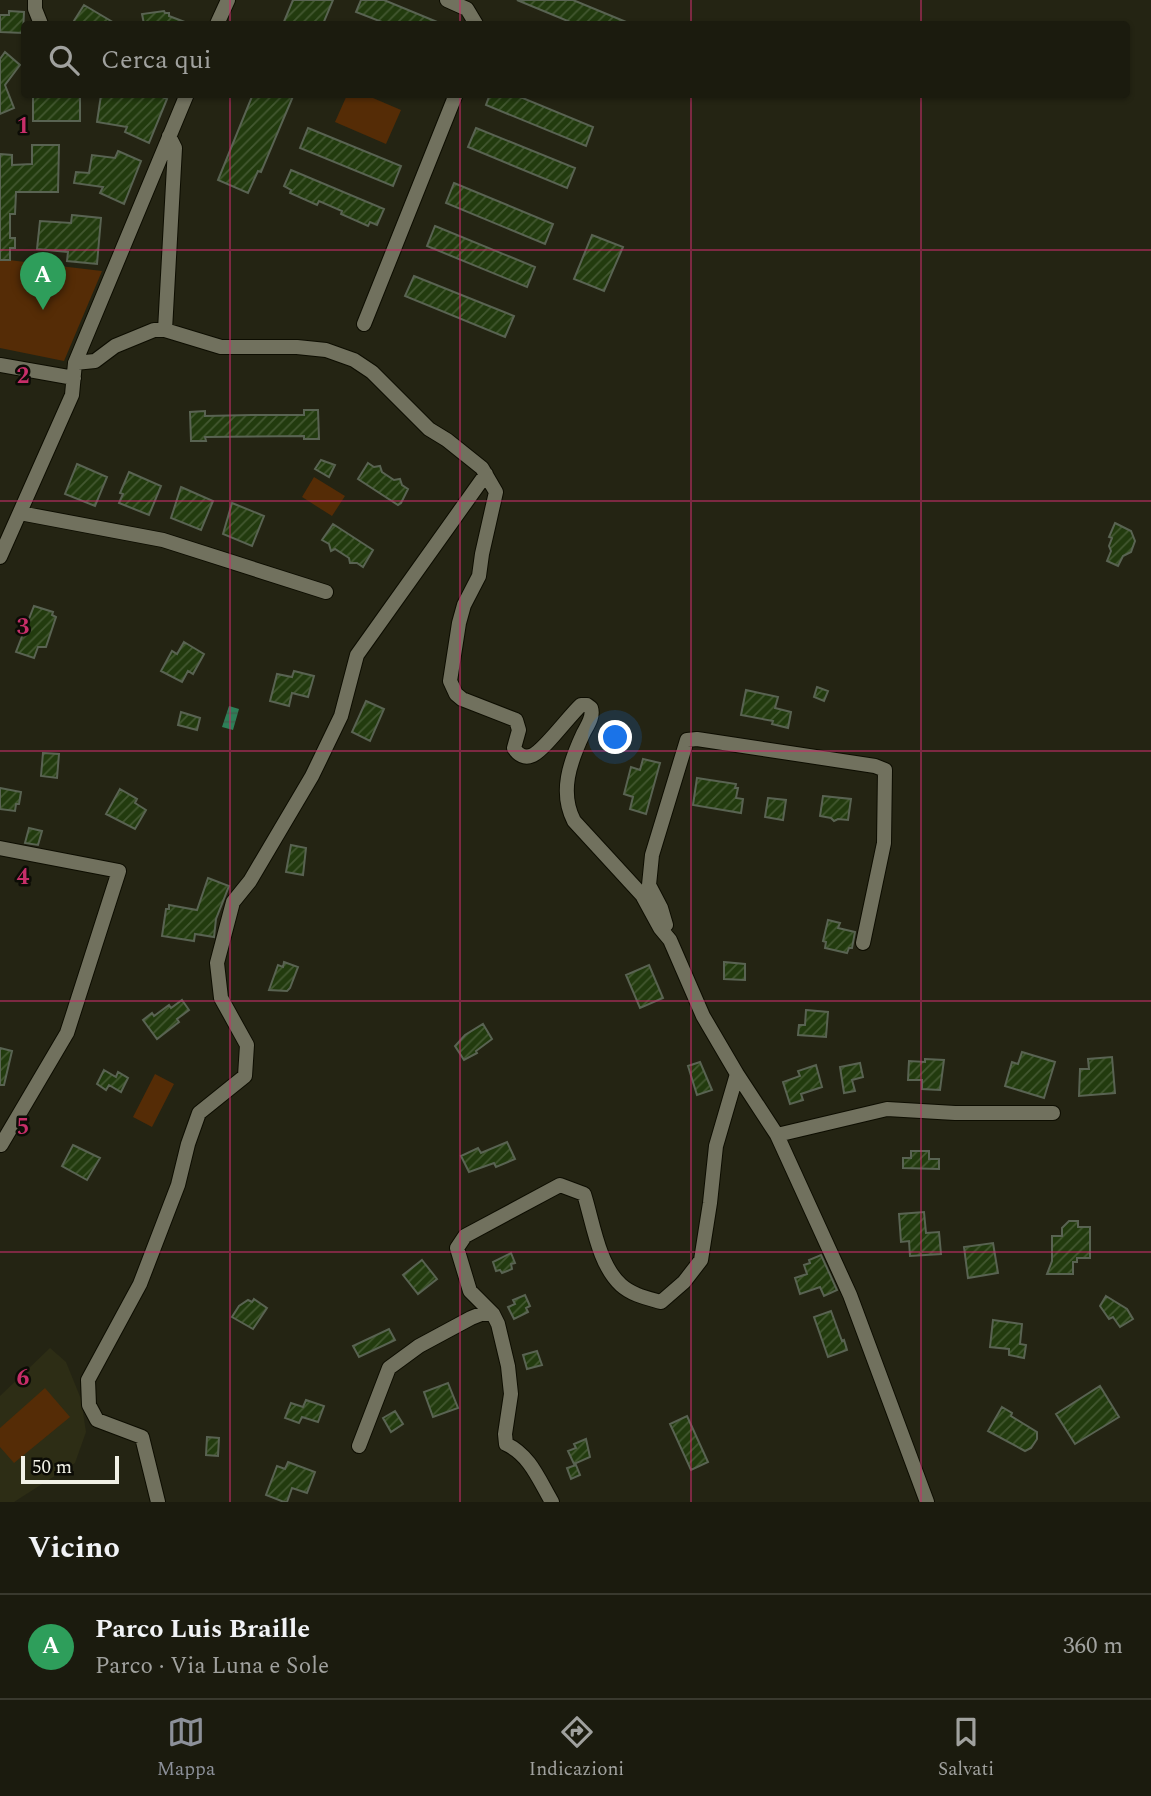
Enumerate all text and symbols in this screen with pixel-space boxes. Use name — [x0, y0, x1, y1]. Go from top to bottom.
search box — [21, 21, 1130, 98]
text: Cerca qui — [101, 40, 212, 80]
icon: search — [45, 41, 83, 79]
text: 1 — [17, 109, 29, 144]
pin: A — [20, 252, 66, 310]
text: 2 — [17, 359, 30, 394]
text: 3 — [17, 610, 30, 645]
your location — [598, 720, 632, 754]
text: 4 — [17, 860, 30, 895]
text: 5 — [17, 1110, 29, 1145]
text: 6 — [17, 1361, 30, 1396]
scale bar — [21, 1453, 119, 1485]
text: 50 m — [32, 1453, 72, 1482]
text: Vicino — [28, 1525, 120, 1571]
text: Parco Luis Braille — [95, 1609, 310, 1649]
text: A — [42, 1629, 60, 1664]
text: 360 m — [1063, 1629, 1123, 1664]
text: Parco · Via Luna e Sole — [95, 1649, 329, 1684]
tab: Mappa — [157, 1713, 215, 1784]
tab: Indicazioni — [529, 1713, 624, 1784]
tab: Salvati — [938, 1713, 994, 1784]

